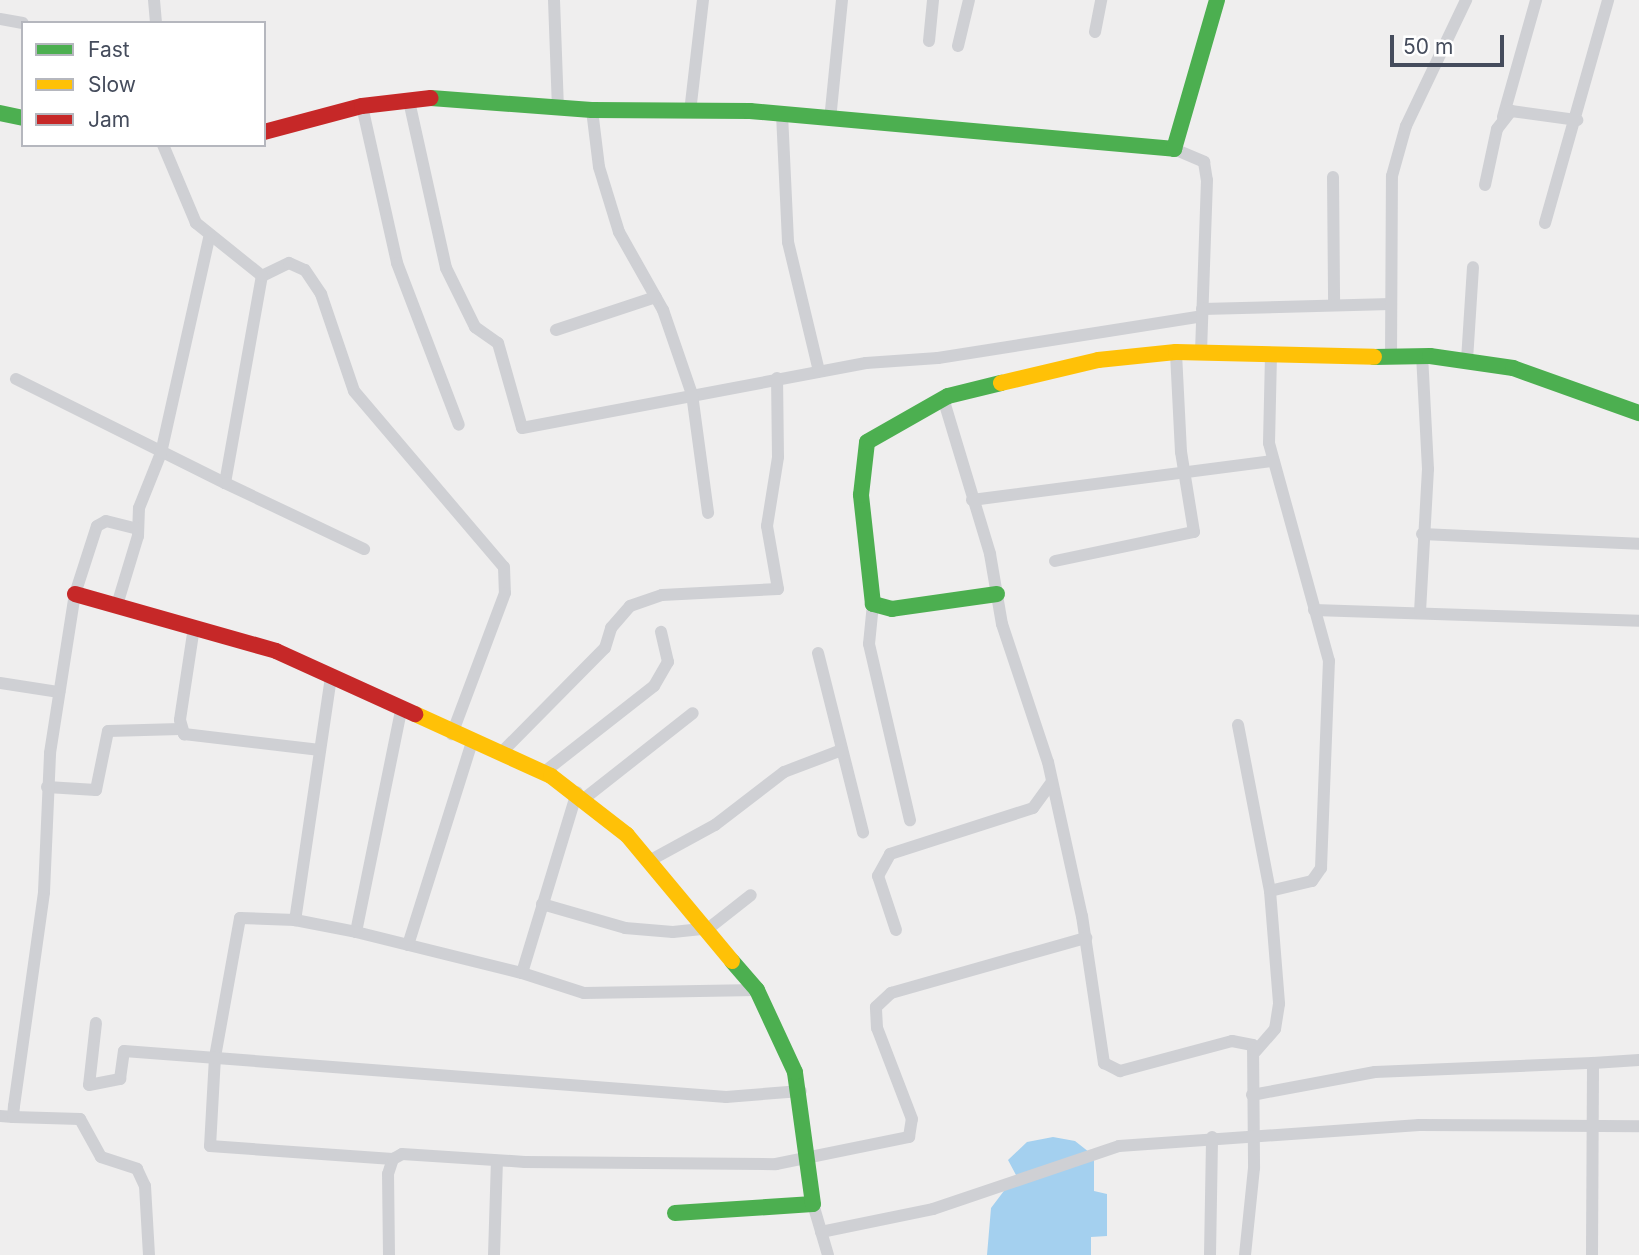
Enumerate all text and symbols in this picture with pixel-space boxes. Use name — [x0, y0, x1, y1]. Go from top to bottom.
legend — [21, 21, 266, 147]
scale bar — [1394, 21, 1508, 65]
text: 50 m — [1403, 34, 1453, 59]
text: Fast — [88, 37, 130, 62]
text: Slow — [88, 72, 136, 97]
text: Jam — [88, 107, 130, 132]

